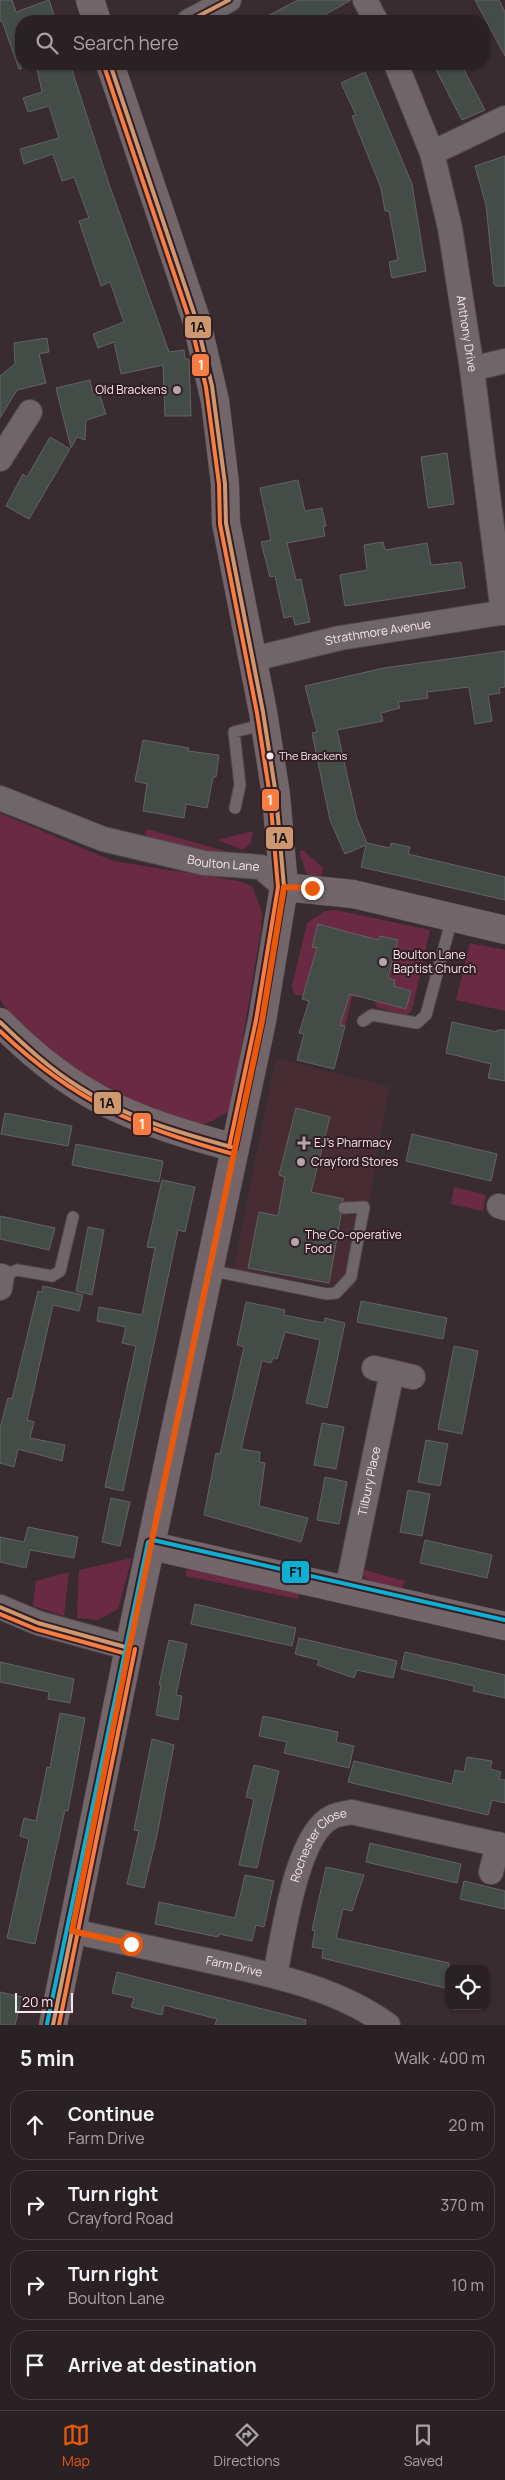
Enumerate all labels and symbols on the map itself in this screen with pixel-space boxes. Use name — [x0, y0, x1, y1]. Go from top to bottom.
street label: Anthony Drive — [453, 294, 481, 373]
line badge: 1A — [184, 315, 212, 339]
text: 1A — [190, 317, 206, 336]
line badge: 1 — [191, 353, 210, 377]
text: 1 — [198, 355, 204, 374]
place label: Old Brackens — [95, 381, 167, 398]
marker: Old Brackens — [171, 384, 183, 396]
street label: Strathmore Avenue — [323, 615, 432, 649]
place label: The Brackens — [279, 748, 348, 763]
marker: The Brackens — [265, 751, 275, 761]
line badge: 1 — [261, 788, 280, 812]
text: 1 — [267, 790, 273, 809]
line badge: 1A — [265, 826, 294, 850]
text: 1A — [272, 828, 288, 847]
street label: Boulton Lane — [186, 850, 260, 875]
route end — [301, 877, 324, 900]
place label: Boulton Lane Baptist Church — [393, 946, 476, 977]
marker: Boulton Lane Baptist Church — [377, 956, 389, 968]
line badge: 1A — [93, 1091, 122, 1115]
text: 1A — [99, 1093, 115, 1112]
line badge: 1 — [132, 1112, 152, 1136]
text: 1 — [139, 1114, 145, 1133]
place label: EJ's Pharmacy — [314, 1134, 392, 1151]
marker: EJ's Pharmacy — [298, 1137, 310, 1149]
place label: Crayford Stores — [311, 1153, 398, 1170]
marker: Crayford Stores — [295, 1156, 307, 1168]
place label: The Co-operative Food — [305, 1226, 402, 1257]
marker: The Co-operative Food — [289, 1236, 301, 1248]
street label: Tilbury Place — [354, 1445, 384, 1517]
line badge: F1 — [281, 1560, 310, 1584]
text: F1 — [289, 1562, 303, 1581]
street label: Rochester Close — [286, 1804, 348, 1884]
route start — [120, 1933, 143, 1956]
street label: Farm Drive — [204, 1951, 264, 1981]
scale bar — [15, 1990, 72, 2013]

